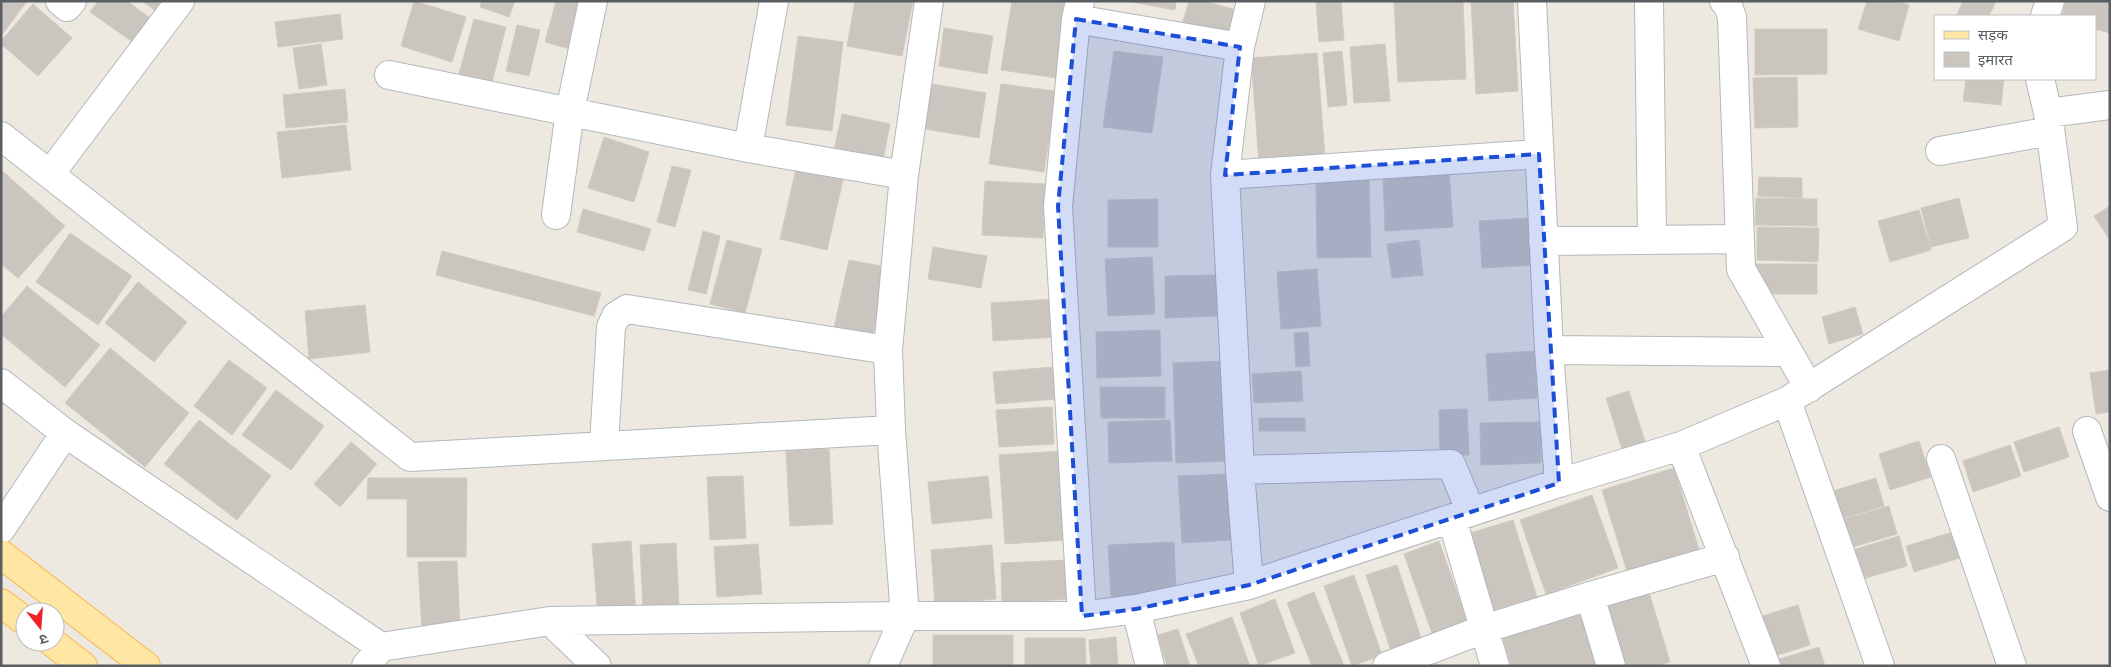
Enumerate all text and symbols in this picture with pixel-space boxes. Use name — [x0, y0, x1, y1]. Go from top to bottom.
legend — [1934, 15, 2096, 80]
text: सड़क — [1978, 25, 2008, 43]
text: इमारत — [1978, 50, 2013, 68]
north arrow — [15, 602, 65, 652]
text: उ — [37, 631, 50, 649]

